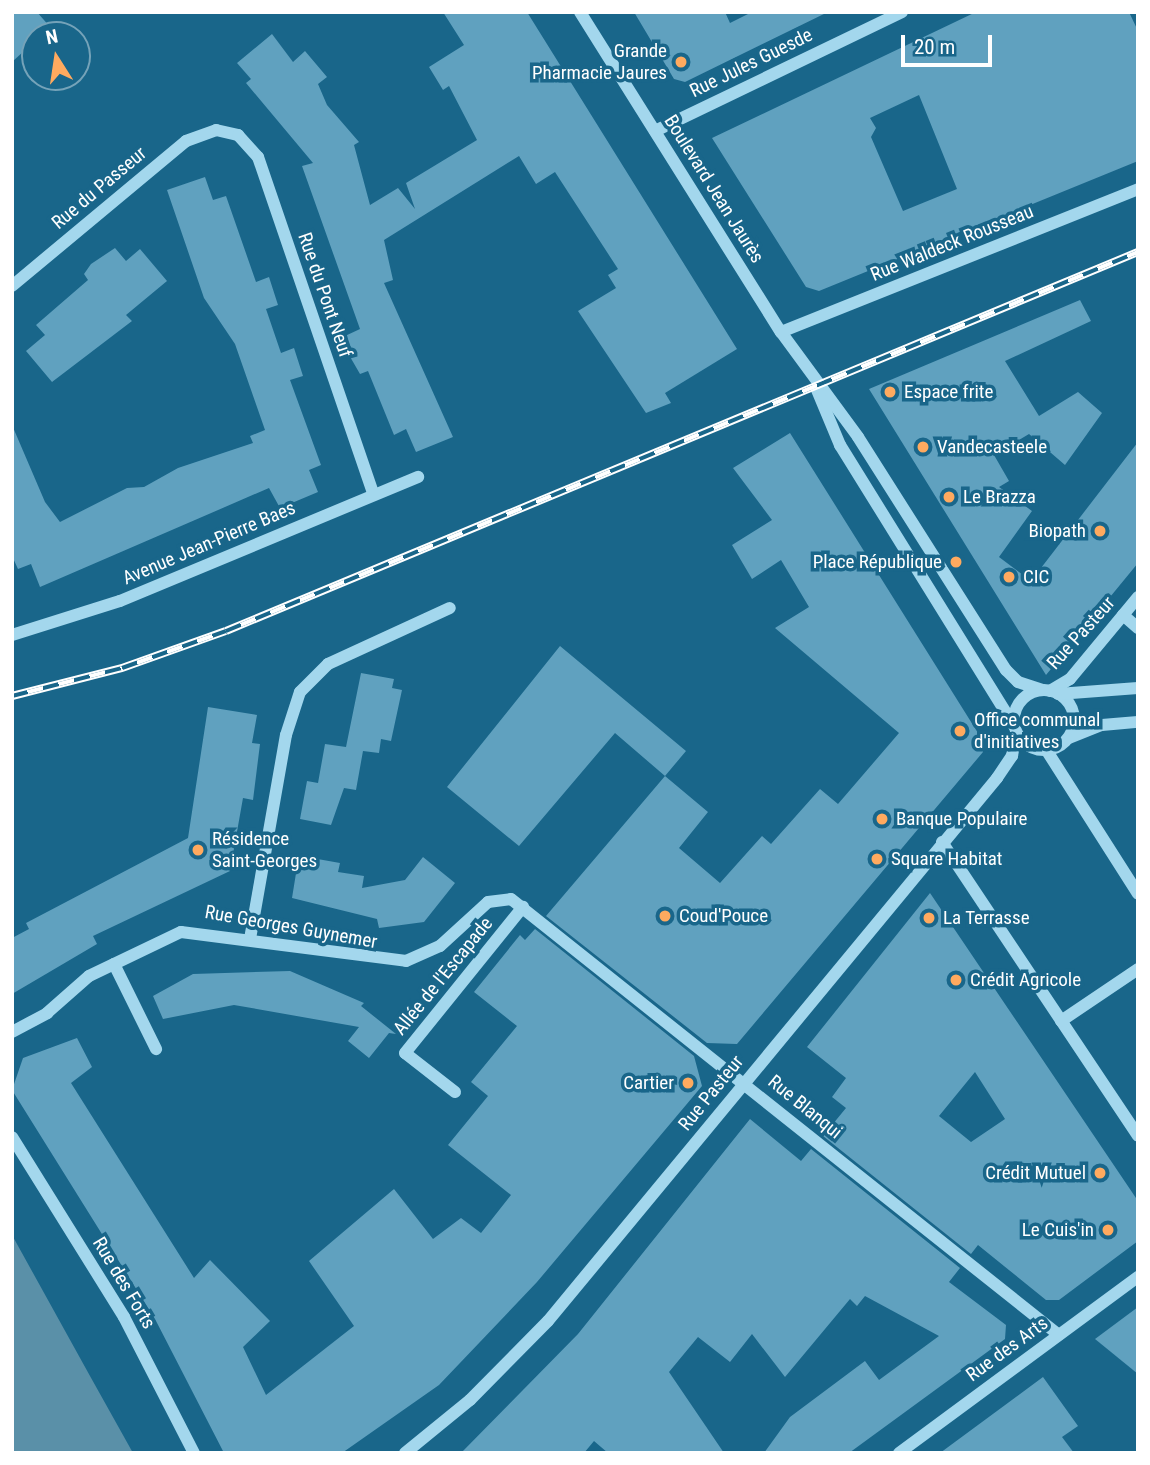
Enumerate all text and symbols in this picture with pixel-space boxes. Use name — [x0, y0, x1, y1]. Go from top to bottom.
north arrow — [21, 21, 91, 91]
scale bar — [905, 21, 996, 65]
street label: Rue Jules Guesde — [686, 23, 816, 103]
text: N — [44, 24, 60, 49]
text: 20 m — [914, 35, 955, 59]
place label: Grande Pharmacie Jaures — [532, 40, 667, 84]
marker: Grande Pharmacie Jaures — [673, 54, 689, 70]
street label: Boulevard Jean Jaurès — [659, 111, 769, 267]
street label: Rue du Passeur — [47, 142, 151, 234]
street label: Rue Waldeck Rousseau — [867, 200, 1037, 286]
street label: Rue du Pont Neuf — [293, 230, 357, 360]
place label: Espace frite — [904, 381, 993, 403]
marker: Espace frite — [882, 384, 898, 400]
place label: Vandecasteele — [937, 436, 1047, 458]
marker: Vandecasteele — [915, 439, 931, 455]
place label: Le Brazza — [963, 486, 1036, 508]
marker: Le Brazza — [941, 489, 957, 505]
street label: Avenue Jean-Pierre Baes — [119, 496, 299, 590]
place label: Biopath — [1028, 520, 1086, 542]
marker: Biopath — [1092, 523, 1108, 539]
place label: Place République — [813, 551, 942, 573]
marker: Place République — [948, 554, 964, 570]
place label: CIC — [1023, 566, 1049, 588]
marker: CIC — [1001, 569, 1017, 585]
street label: Rue Pasteur — [1042, 592, 1120, 674]
place label: Office communal d'initiatives — [974, 709, 1100, 753]
marker: Office communal d'initiatives — [952, 723, 968, 739]
place label: Banque Populaire — [896, 808, 1027, 830]
marker: Banque Populaire — [874, 811, 890, 827]
place label: Résidence Saint-Georges — [212, 828, 317, 872]
marker: Résidence Saint-Georges — [190, 842, 206, 858]
place label: Square Habitat — [891, 848, 1002, 870]
marker: Square Habitat — [869, 851, 885, 867]
street label: Rue Georges Guynemer — [203, 901, 379, 953]
place label: Coud'Pouce — [679, 905, 768, 927]
place label: La Terrasse — [943, 907, 1030, 929]
marker: Coud'Pouce — [657, 908, 673, 924]
marker: La Terrasse — [921, 910, 937, 926]
street label: Allée de l'Escapade — [389, 912, 497, 1040]
place label: Crédit Agricole — [970, 969, 1081, 991]
marker: Crédit Agricole — [948, 972, 964, 988]
street label: Rue Pasteur — [674, 1051, 748, 1135]
street label: Rue Blanqui — [763, 1070, 847, 1144]
place label: Cartier — [623, 1072, 674, 1094]
marker: Cartier — [680, 1075, 696, 1091]
place label: Crédit Mutuel — [985, 1162, 1086, 1184]
marker: Crédit Mutuel — [1092, 1165, 1108, 1181]
place label: Le Cuis'in — [1022, 1219, 1094, 1241]
marker: Le Cuis'in — [1100, 1222, 1116, 1238]
street label: Rue des Forts — [88, 1233, 160, 1333]
street label: Rue des Arts — [962, 1312, 1052, 1386]

